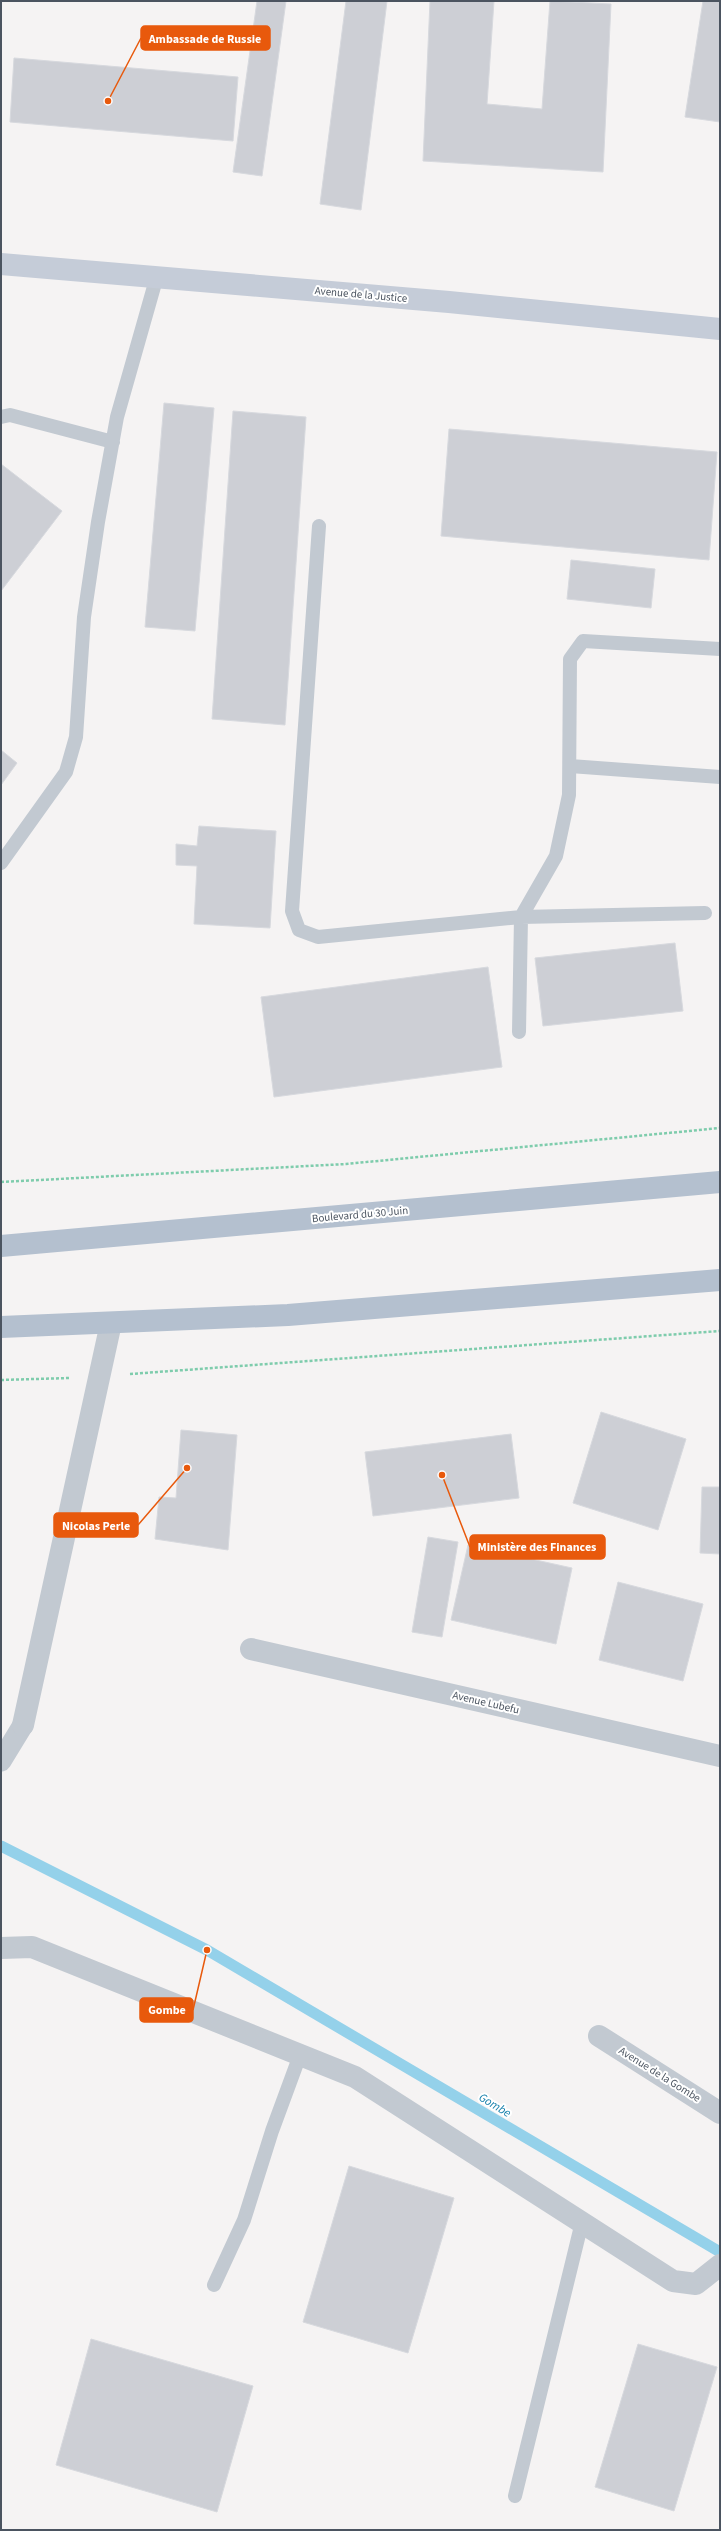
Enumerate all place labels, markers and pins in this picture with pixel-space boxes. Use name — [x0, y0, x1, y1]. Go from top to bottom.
callout: Ambassade de Russie — [141, 26, 270, 50]
callout: Nicolas Perle — [54, 1513, 138, 1537]
callout: Ministère des Finances — [470, 1535, 605, 1559]
callout: Gombe — [140, 1998, 193, 2022]

